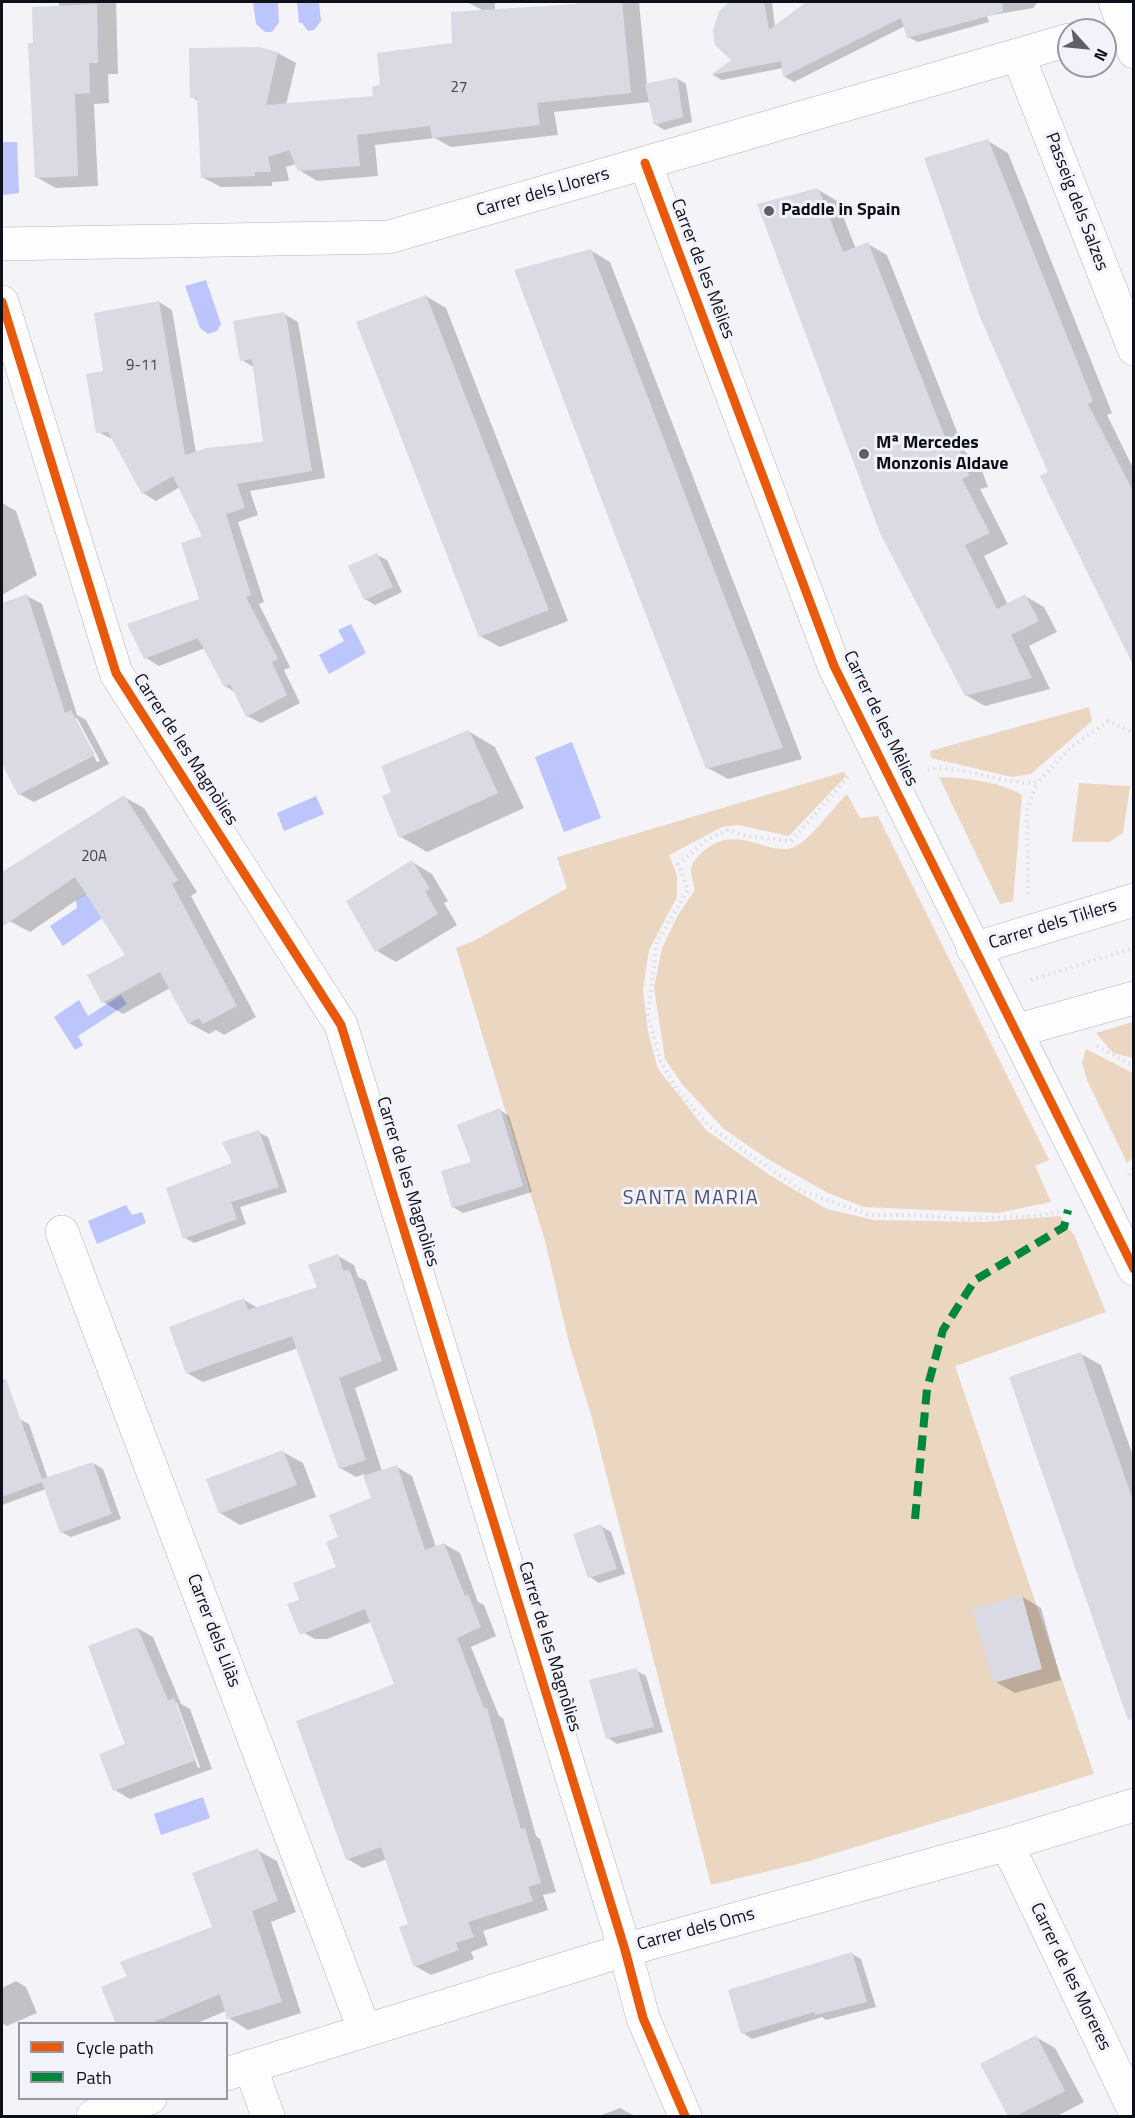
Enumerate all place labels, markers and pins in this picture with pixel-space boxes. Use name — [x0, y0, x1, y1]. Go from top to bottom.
place label: Paddle in Spain — [781, 200, 900, 222]
marker: Paddle in Spain — [762, 204, 776, 218]
place label: Mª Mercedes Monzonis Aldave — [876, 433, 1008, 476]
marker: Mª Mercedes Monzonis Aldave — [857, 447, 871, 461]

